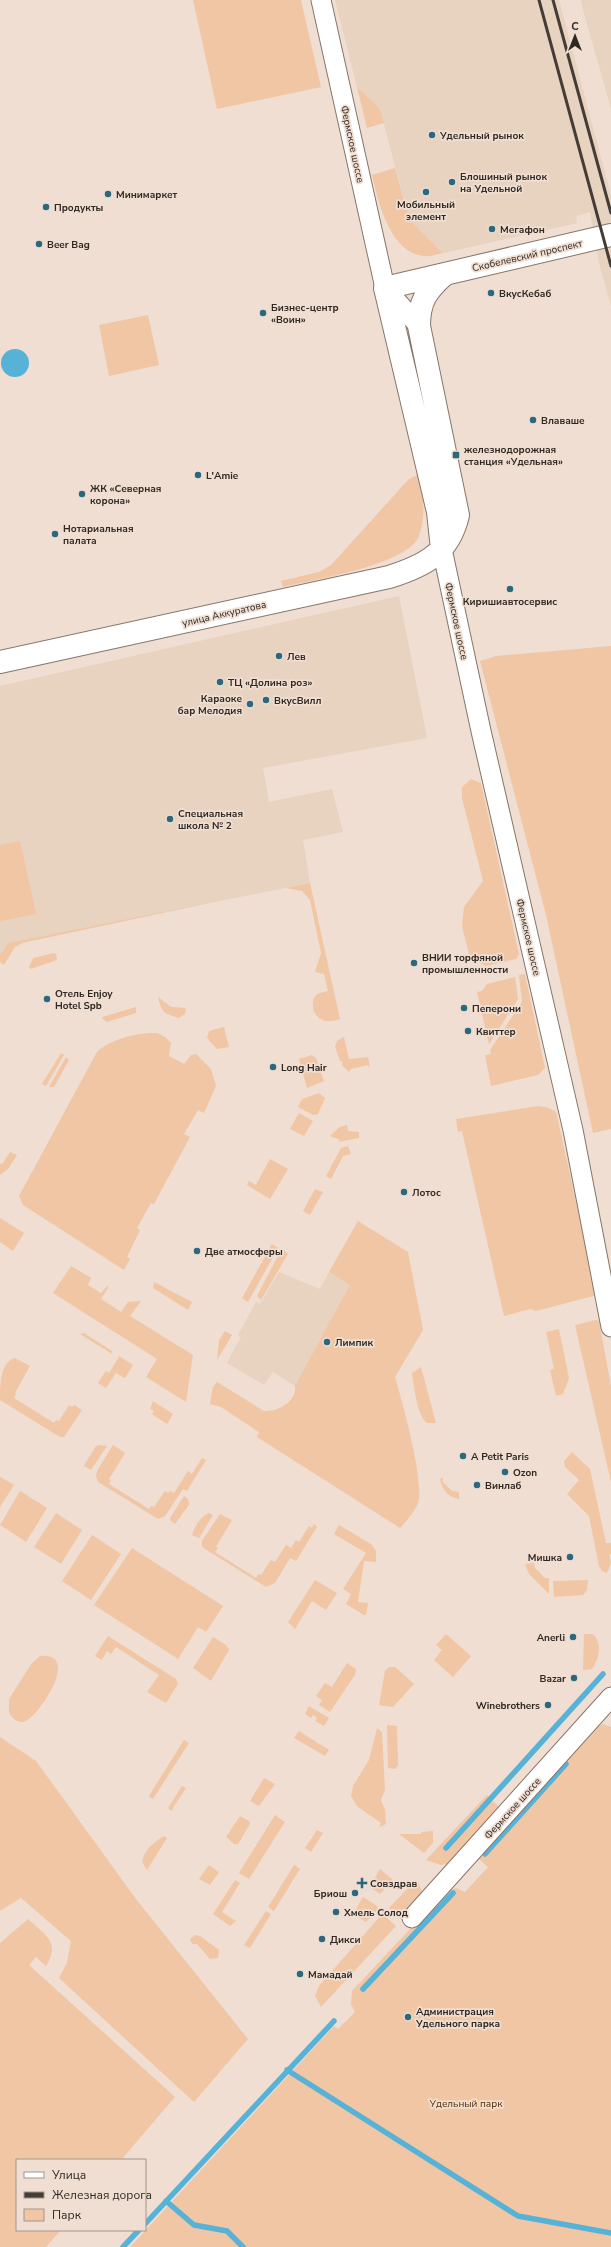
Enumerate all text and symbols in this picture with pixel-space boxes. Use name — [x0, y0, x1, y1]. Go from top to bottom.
north arrow — [555, 16, 595, 56]
text: С — [571, 19, 579, 34]
street label: Фермское шоссе — [337, 104, 367, 184]
place label: Удельный рынок — [439, 129, 524, 143]
marker: Удельный рынок — [427, 130, 437, 140]
place label: Блошиный рынок на Удельной — [460, 170, 547, 196]
marker: Блошиный рынок на Удельной — [447, 177, 457, 187]
marker: Мобильный элемент — [421, 187, 431, 197]
place label: Минимаркет — [116, 188, 178, 202]
marker: Минимаркет — [103, 189, 113, 199]
place label: Мобильный элемент — [397, 198, 455, 224]
place label: Продукты — [54, 201, 104, 215]
marker: Продукты — [41, 202, 51, 212]
place label: Мегафон — [500, 223, 545, 237]
marker: Мегафон — [487, 224, 497, 234]
street label: Скобелевский проспект — [471, 236, 584, 275]
place label: Beer Bag — [47, 238, 90, 252]
marker: Beer Bag — [34, 239, 44, 249]
place label: ВкусКебаб — [499, 287, 551, 301]
marker: ВкусКебаб — [486, 288, 496, 298]
place label: Бизнес-центр «Воин» — [271, 301, 339, 327]
marker: Бизнес-центр «Воин» — [258, 308, 268, 318]
place label: Влаваше — [541, 414, 585, 428]
marker: Влаваше — [528, 415, 538, 425]
place label: железнодорожная станция «Удельная» — [463, 443, 563, 469]
marker: железнодорожная станция «Удельная» — [451, 450, 461, 460]
place label: L'Amie — [206, 469, 239, 483]
marker: L'Amie — [193, 470, 203, 480]
place label: ЖК «Северная корона» — [90, 482, 161, 508]
marker: ЖК «Северная корона» — [77, 489, 87, 499]
place label: Нотариальная палата — [63, 522, 134, 548]
marker: Нотариальная палата — [50, 529, 60, 539]
street label: Фермское шоссе — [441, 581, 471, 661]
marker: Киришиавтосервис — [505, 584, 515, 594]
place label: Киришиавтосервис — [463, 595, 557, 609]
street label: улица Аккуратова — [181, 598, 268, 630]
place label: Лев — [287, 650, 306, 664]
marker: Лев — [274, 651, 284, 661]
place label: ТЦ «Долина роз» — [228, 676, 312, 690]
marker: ТЦ «Долина роз» — [215, 677, 225, 687]
place label: Караоке бар Мелодия — [178, 692, 242, 718]
place label: ВкусВилл — [274, 694, 322, 708]
marker: ВкусВилл — [261, 695, 271, 705]
marker: Караоке бар Мелодия — [245, 699, 255, 709]
place label: Специальная школа № 2 — [178, 807, 243, 833]
marker: Специальная школа № 2 — [165, 814, 175, 824]
street label: Фермское шоссе — [512, 897, 544, 977]
place label: ВНИИ торфяной промышленности — [422, 951, 508, 977]
marker: ВНИИ торфяной промышленности — [409, 958, 419, 968]
place label: Отель Enjoy Hotel Spb — [55, 987, 113, 1013]
marker: Отель Enjoy Hotel Spb — [42, 994, 52, 1004]
place label: Пеперони — [472, 1002, 521, 1016]
marker: Пеперони — [459, 1003, 469, 1013]
place label: Квиттер — [476, 1025, 516, 1039]
marker: Квиттер — [463, 1026, 473, 1036]
place label: Long Hair — [281, 1061, 327, 1075]
marker: Long Hair — [268, 1062, 278, 1072]
place label: Лотос — [412, 1186, 441, 1200]
marker: Лотос — [399, 1187, 409, 1197]
place label: Две атмосферы — [205, 1245, 283, 1259]
marker: Две атмосферы — [192, 1246, 202, 1256]
place label: Лимпик — [335, 1336, 373, 1350]
marker: Лимпик — [322, 1337, 332, 1347]
place label: A Petit Paris — [471, 1450, 529, 1464]
marker: A Petit Paris — [458, 1451, 468, 1461]
place label: Ozon — [513, 1466, 537, 1480]
marker: Ozon — [500, 1467, 510, 1477]
place label: Винлаб — [485, 1479, 522, 1493]
marker: Винлаб — [472, 1480, 482, 1490]
place label: Мишка — [528, 1551, 562, 1565]
marker: Мишка — [565, 1552, 575, 1562]
place label: Anerli — [537, 1631, 565, 1645]
marker: Anerli — [568, 1632, 578, 1642]
place label: Bazar — [540, 1672, 566, 1686]
marker: Bazar — [569, 1673, 579, 1683]
place label: Winebrothers — [476, 1699, 540, 1713]
marker: Winebrothers — [543, 1700, 553, 1710]
street label: Фермское шоссе — [481, 1775, 544, 1843]
place label: Совздрав — [370, 1877, 417, 1891]
marker: Совздрав — [357, 1878, 367, 1888]
place label: Бриош — [314, 1887, 347, 1901]
marker: Бриош — [350, 1888, 360, 1898]
place label: Хмель Солод — [343, 1906, 408, 1920]
marker: Хмель Солод — [331, 1907, 341, 1917]
place label: Дикси — [330, 1933, 361, 1947]
marker: Дикси — [317, 1934, 327, 1944]
place label: Мамадай — [308, 1968, 353, 1982]
marker: Мамадай — [295, 1969, 305, 1979]
place label: Администрация Удельного парка — [415, 2005, 500, 2031]
marker: Администрация Удельного парка — [403, 2012, 413, 2022]
park label: Удельный парк — [429, 2097, 503, 2111]
legend — [16, 2159, 146, 2231]
text: Улица — [51, 2167, 86, 2183]
text: Железная дорога — [52, 2187, 152, 2203]
text: Парк — [52, 2207, 82, 2223]

